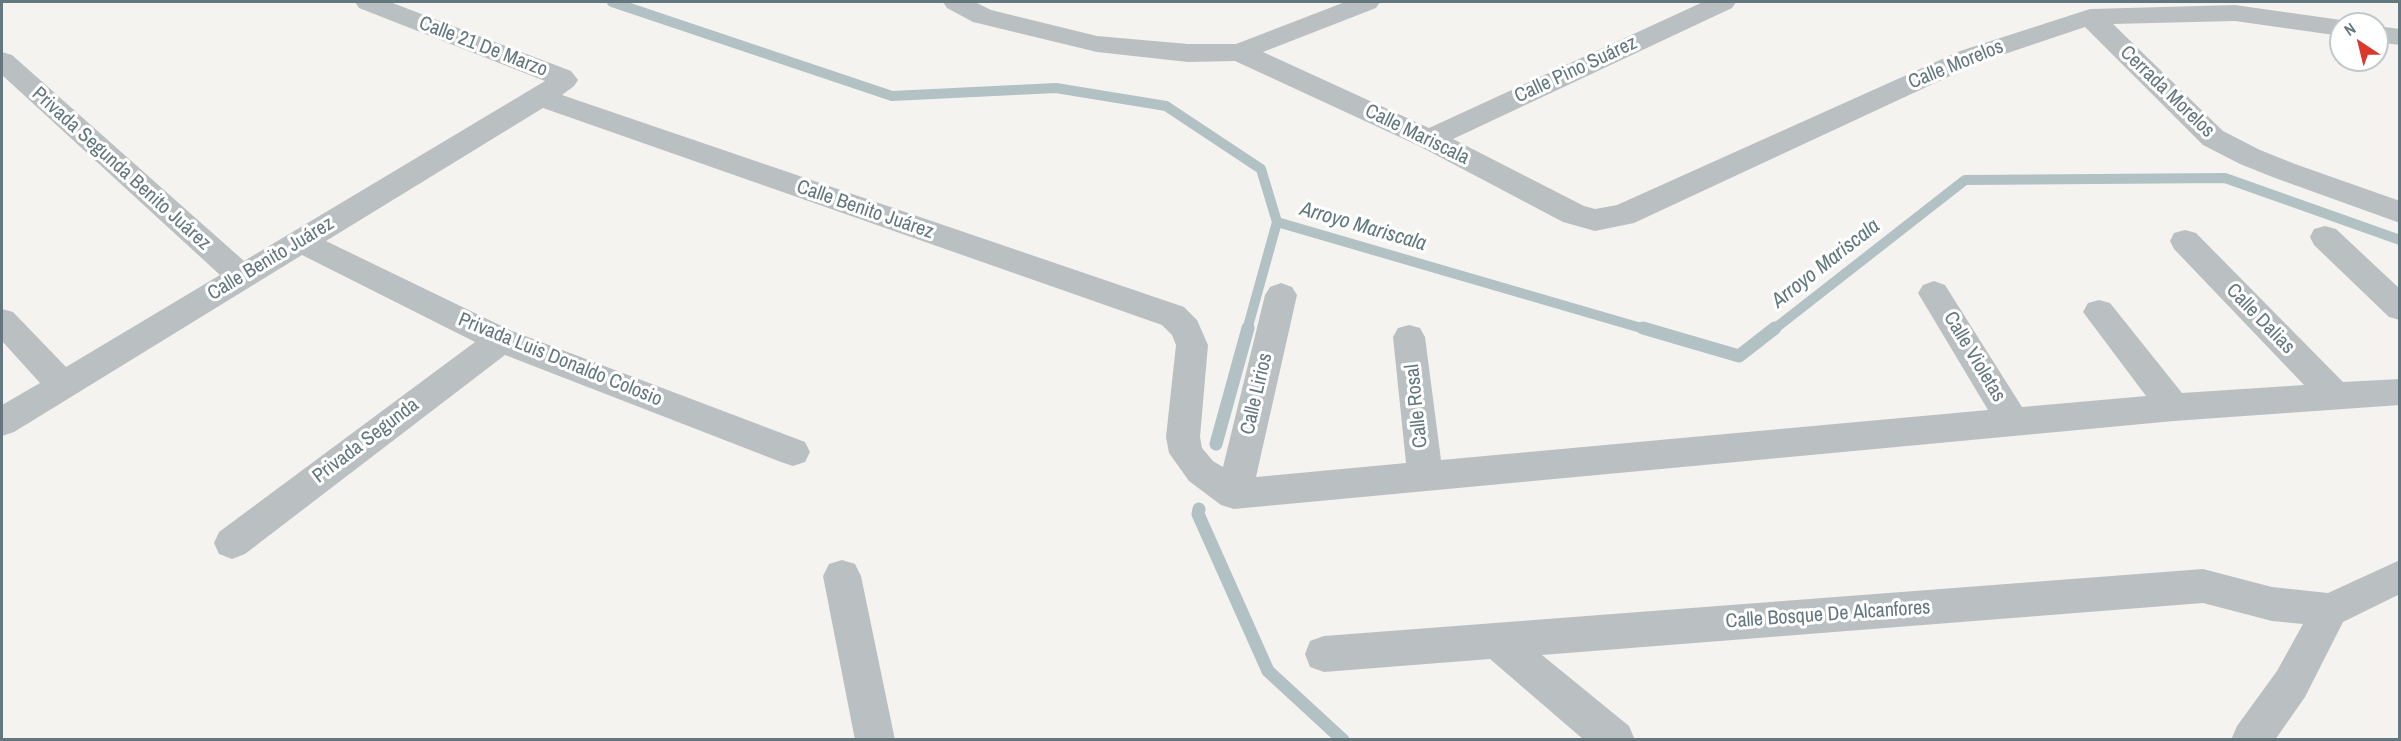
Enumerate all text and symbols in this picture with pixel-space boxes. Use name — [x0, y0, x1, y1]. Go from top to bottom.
street label: Calle 21 De Marzo — [415, 11, 551, 83]
north arrow — [2329, 12, 2389, 72]
text: N — [2340, 17, 2360, 41]
street label: Calle Pino Suárez — [1511, 31, 1641, 109]
street label: Calle Morelos — [1905, 35, 2007, 95]
street label: Cerrada Morelos — [2115, 41, 2219, 143]
street label: Privada Segunda Benito Juárez — [27, 82, 215, 256]
street label: Calle Mariscala — [1361, 99, 1473, 171]
street label: Calle Benito Juárez — [793, 175, 937, 245]
water label: Arroyo Mariscala — [1297, 197, 1429, 257]
street label: Calle Benito Juárez — [203, 212, 339, 306]
water label: Arroyo Mariscala — [1767, 214, 1885, 314]
street label: Calle Dalias — [2221, 279, 2299, 359]
street label: Privada Luis Donaldo Colosio — [454, 308, 666, 412]
street label: Calle Violetas — [1938, 308, 2010, 406]
street label: Calle Lirios — [1236, 351, 1278, 437]
street label: Calle Rosal — [1401, 363, 1433, 449]
street label: Privada Segunda — [308, 393, 424, 489]
street label: Calle Bosque De Alcanfores — [1725, 596, 1931, 634]

